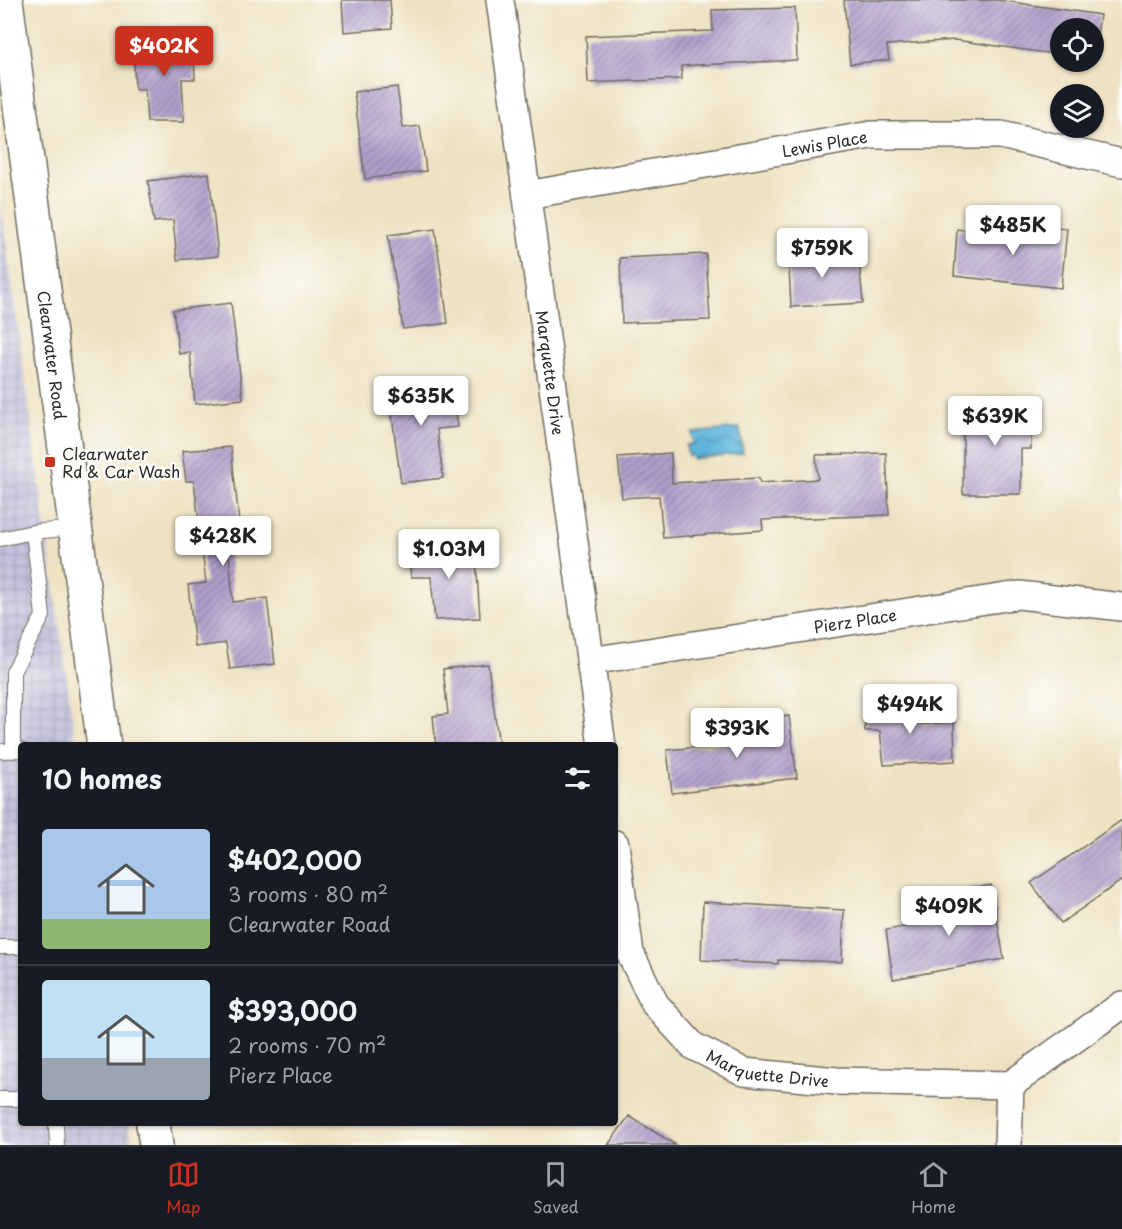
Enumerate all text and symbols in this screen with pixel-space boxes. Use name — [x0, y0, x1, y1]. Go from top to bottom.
map controls — [1050, 18, 1104, 138]
button: locate — [1050, 18, 1104, 72]
pin: $402K — [122, 26, 206, 77]
text: $402K — [129, 30, 199, 60]
button: layers — [1050, 84, 1104, 138]
street label: Lewis Place — [780, 124, 869, 162]
pin: $485K — [971, 205, 1055, 256]
text: $485K — [980, 209, 1046, 239]
pin: $759K — [780, 228, 864, 279]
text: $759K — [791, 232, 853, 262]
street label: Clearwater Road — [32, 289, 73, 421]
street label: Marquette Drive — [531, 309, 571, 436]
pin: $635K — [379, 376, 463, 427]
text: $635K — [387, 380, 455, 410]
pin: $639K — [953, 396, 1037, 447]
text: $639K — [962, 400, 1028, 430]
place label: Clearwater Rd & Car Wash — [62, 441, 180, 483]
marker: Clearwater Rd & Car Wash — [43, 455, 57, 469]
pin: $428K — [181, 516, 265, 567]
text: $428K — [189, 520, 257, 550]
pin: $1.03M — [400, 529, 498, 580]
text: $1.03M — [412, 533, 486, 563]
street label: Pierz Place — [812, 602, 898, 638]
pin: $494K — [868, 684, 952, 735]
text: $494K — [877, 688, 943, 718]
pin: $393K — [695, 708, 779, 759]
text: $393K — [705, 712, 769, 742]
text: 10 homes — [42, 759, 162, 798]
icon: filters — [561, 762, 594, 795]
text: $402,000 — [228, 840, 362, 879]
icon: home — [90, 853, 162, 925]
text: 3 rooms · 80 m² — [228, 879, 388, 909]
pin: $409K — [907, 886, 991, 937]
text: $409K — [915, 890, 983, 920]
text: Clearwater Road — [228, 909, 390, 939]
text: $393,000 — [228, 991, 357, 1030]
icon: home — [90, 1004, 162, 1076]
text: 2 rooms · 70 m² — [228, 1030, 386, 1060]
street label: Marquette Drive — [702, 1043, 830, 1092]
text: Pierz Place — [228, 1060, 333, 1090]
tab: Map — [166, 1158, 201, 1218]
tab: Saved — [533, 1158, 579, 1218]
tab: Home — [911, 1158, 956, 1218]

